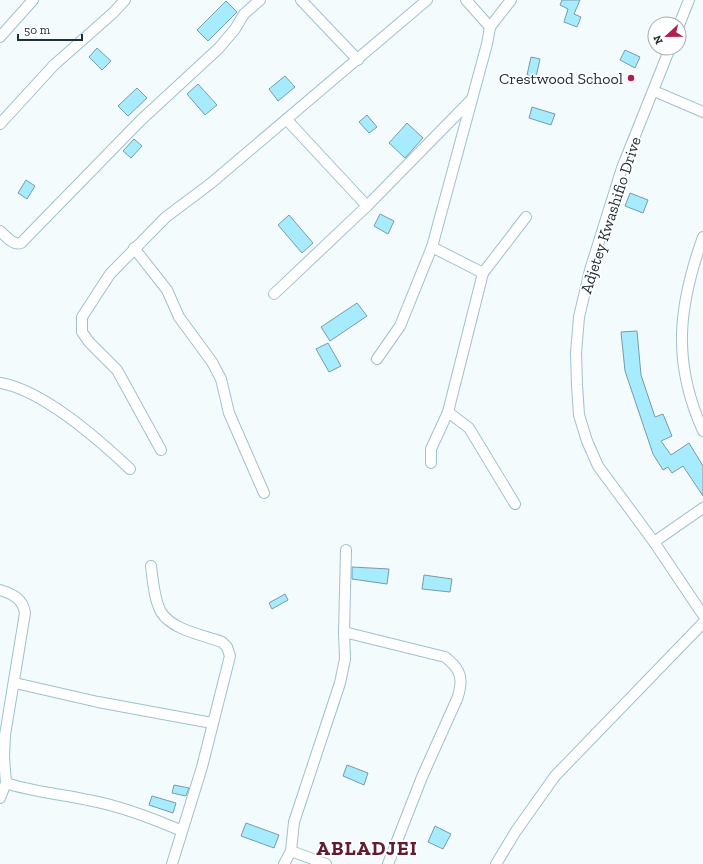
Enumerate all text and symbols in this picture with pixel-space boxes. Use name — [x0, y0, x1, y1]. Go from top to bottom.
scale bar — [18, 16, 82, 42]
north arrow — [647, 16, 687, 56]
text: 50 m — [24, 23, 51, 37]
text: N — [650, 33, 666, 46]
place label: Crestwood School — [499, 69, 623, 88]
marker: Crestwood School — [626, 73, 636, 83]
street label: Adjetey Kwashifio Drive — [576, 134, 645, 296]
district label: ABLADJEI — [316, 836, 418, 860]

